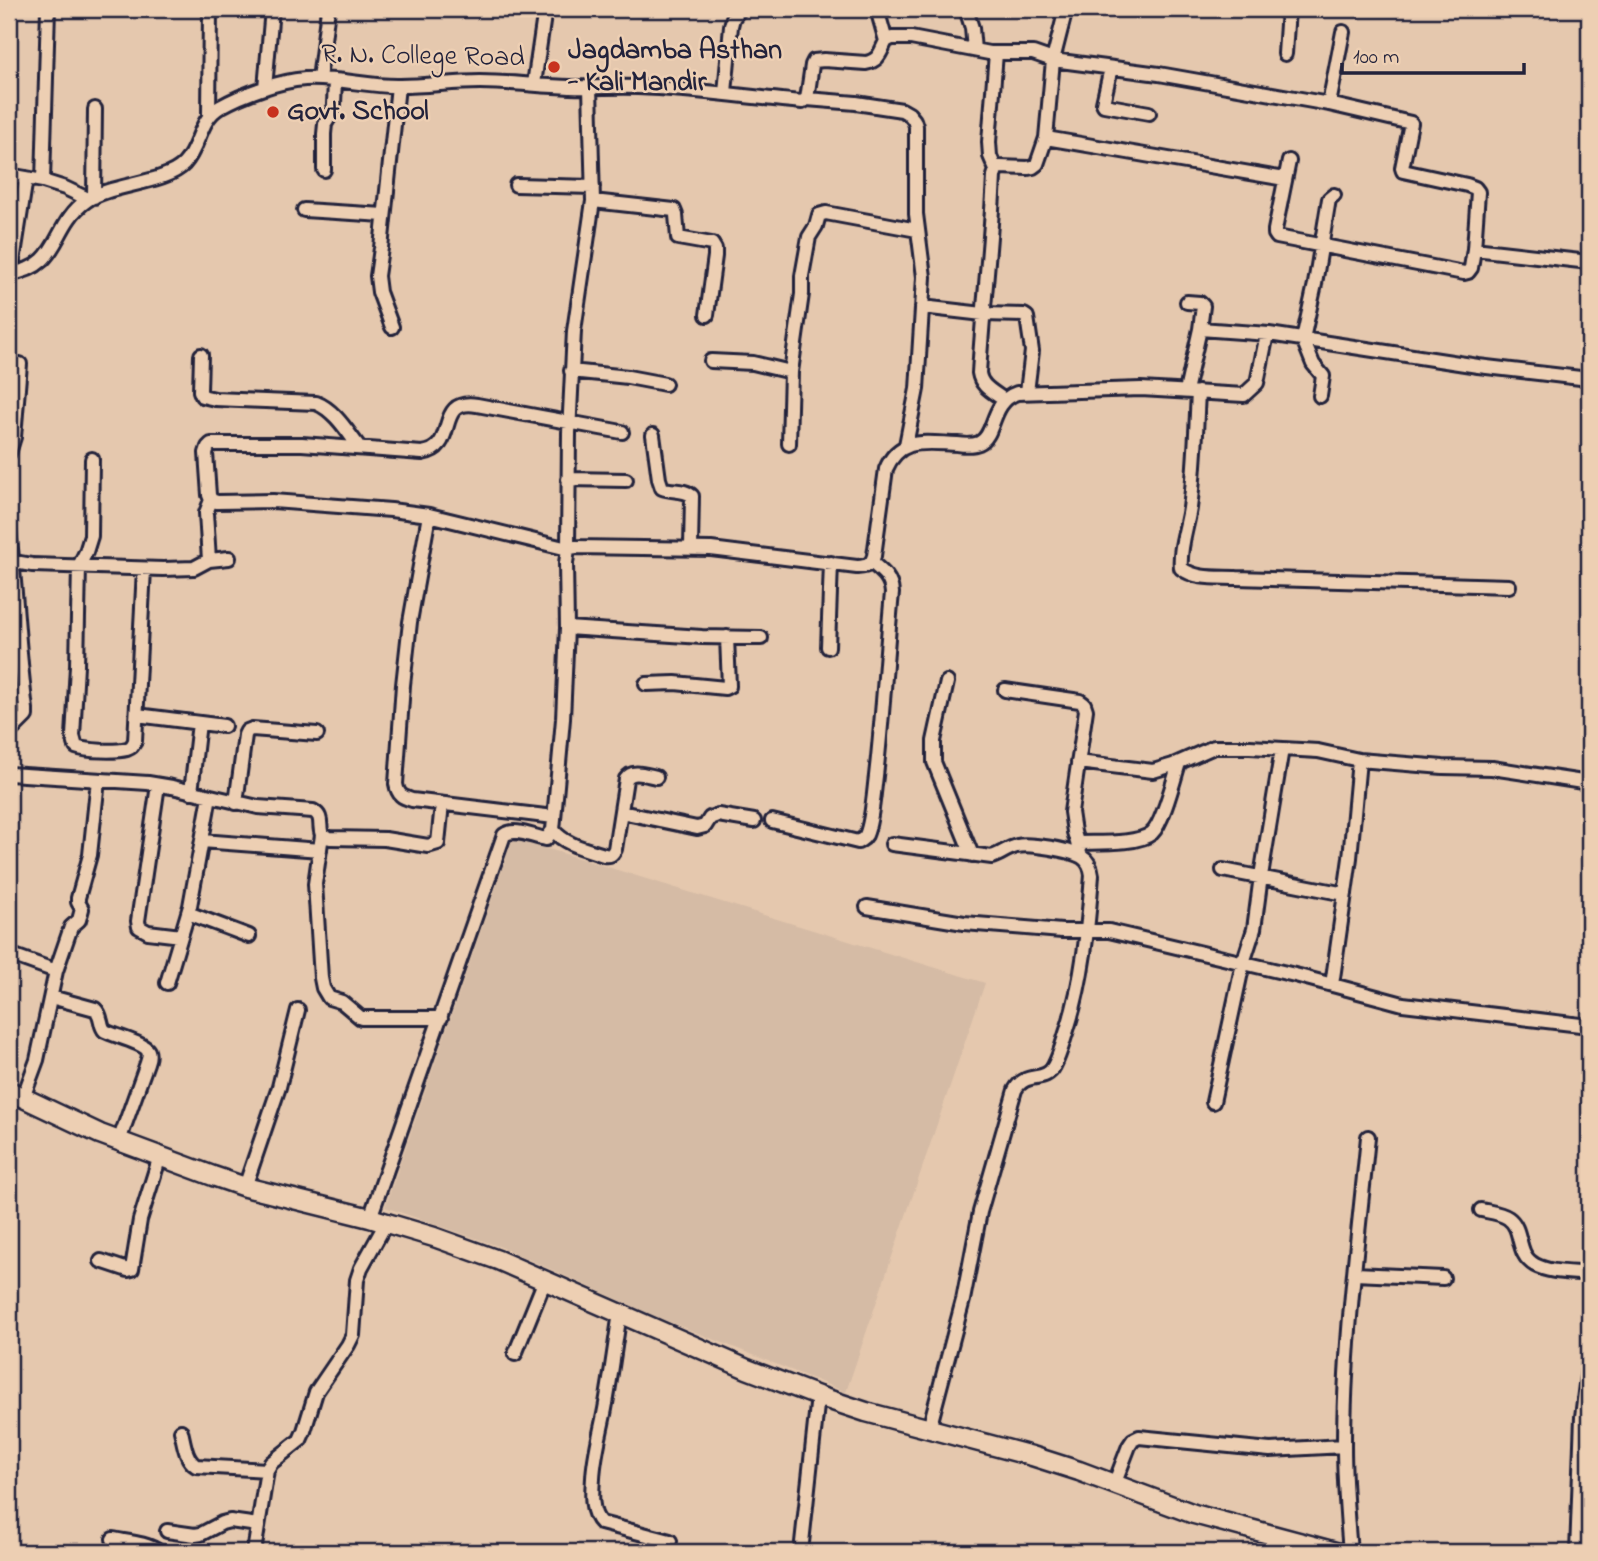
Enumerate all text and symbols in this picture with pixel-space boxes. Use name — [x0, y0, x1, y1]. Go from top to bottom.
place label: Jagdamba Asthan - Kali Mandir — [567, 31, 782, 104]
scale bar — [1342, 32, 1524, 76]
street label: R. N. College Road — [321, 35, 526, 79]
text: 100 m — [1353, 43, 1399, 73]
marker: Jagdamba Asthan - Kali Mandir — [546, 59, 562, 75]
place label: Govt. School — [287, 92, 429, 133]
marker: Govt. School — [265, 104, 281, 120]

